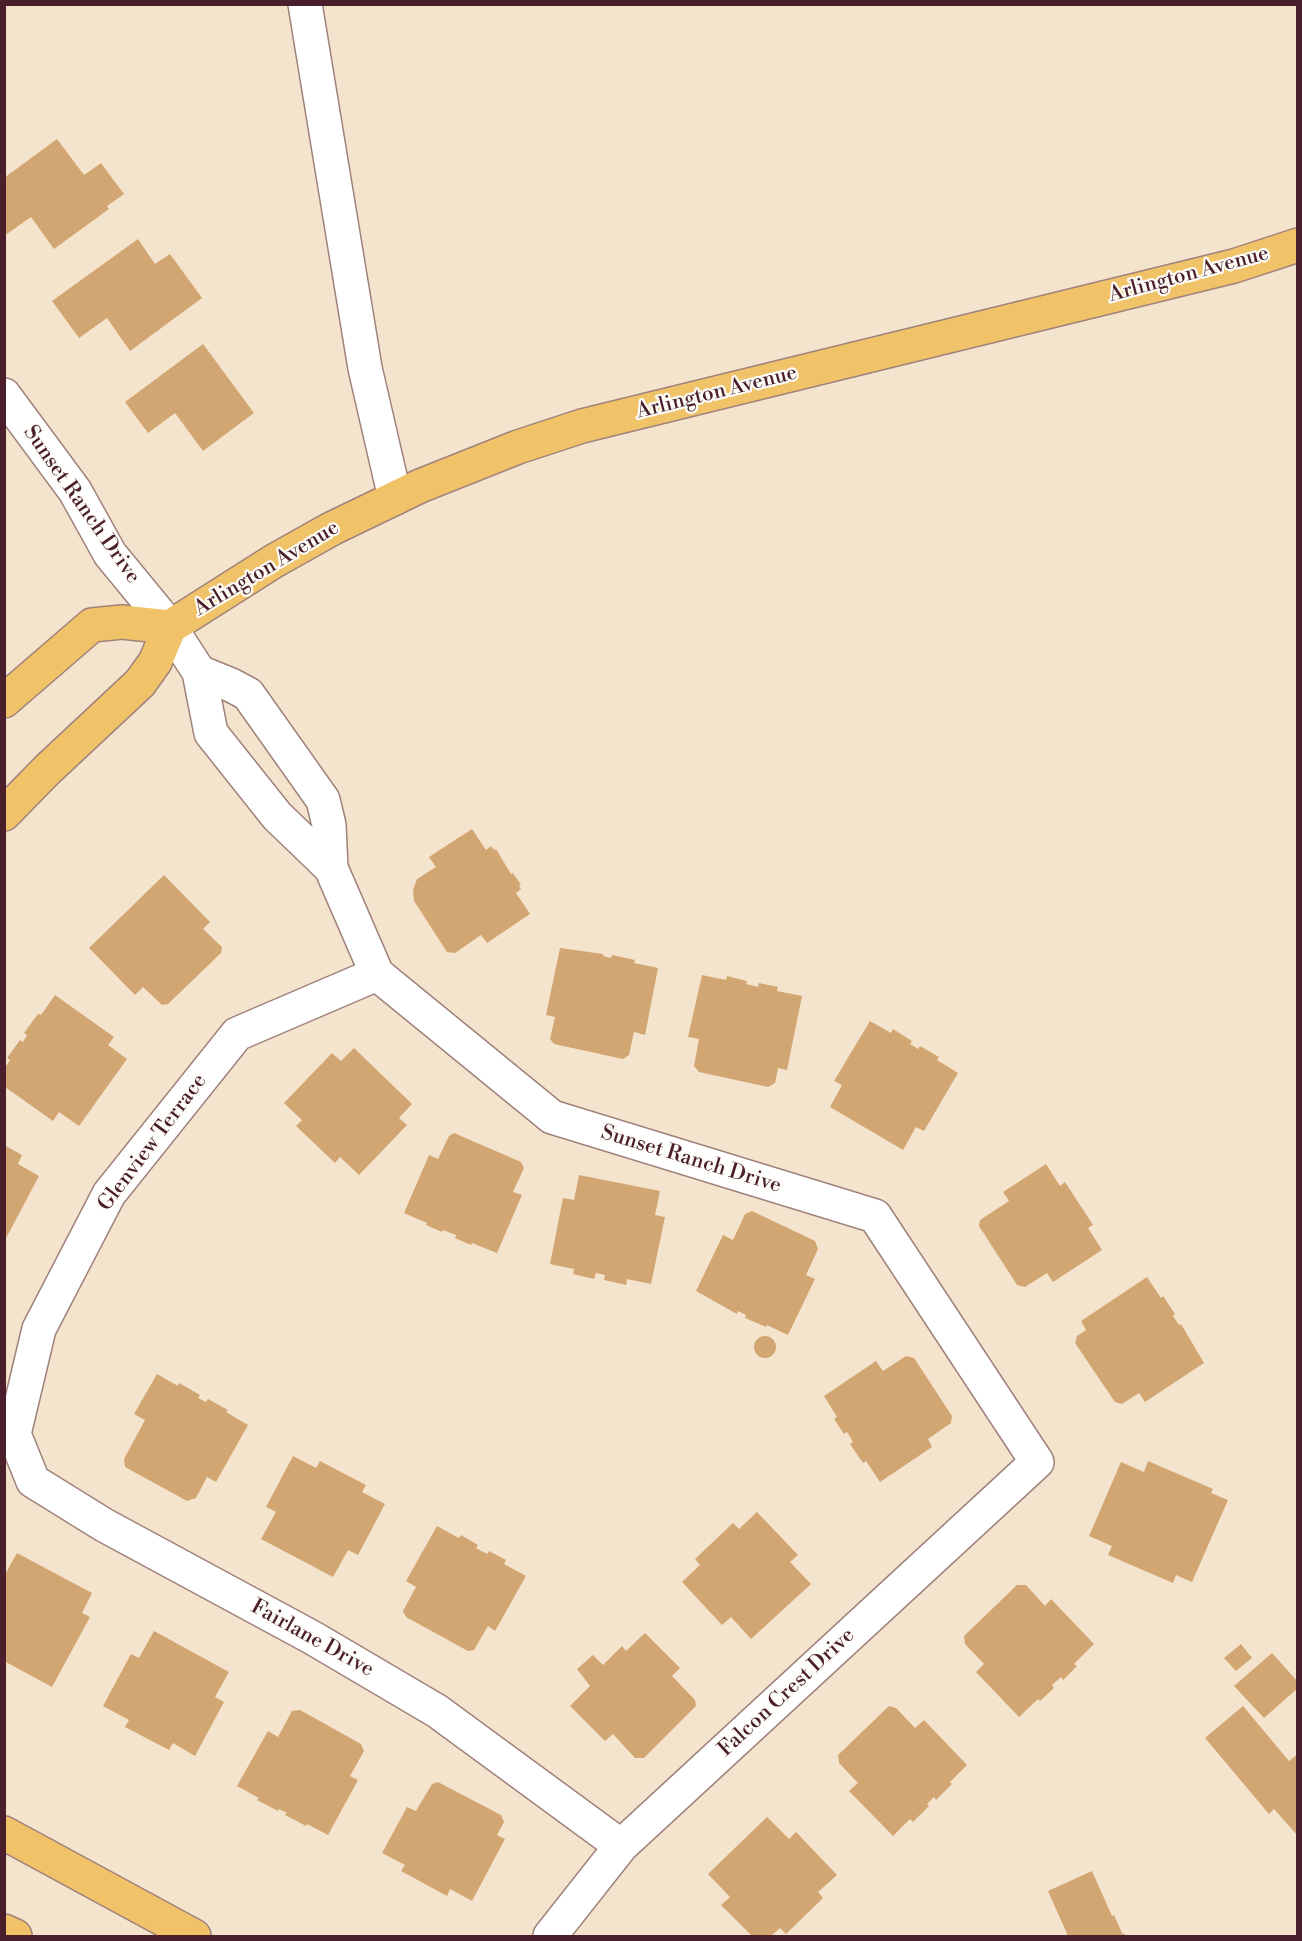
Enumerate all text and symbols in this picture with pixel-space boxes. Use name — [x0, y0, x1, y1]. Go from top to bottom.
street label: Arlington Avenue — [1106, 242, 1272, 308]
street label: Arlington Avenue — [634, 361, 800, 425]
street label: Sunset Ranch Drive — [17, 421, 145, 589]
street label: Arlington Avenue — [190, 516, 344, 622]
street label: Glenview Terrace — [93, 1069, 213, 1217]
street label: Sunset Ranch Drive — [598, 1121, 784, 1199]
street label: Fairlane Drive — [246, 1595, 378, 1683]
street label: Falcon Crest Drive — [714, 1623, 860, 1763]

